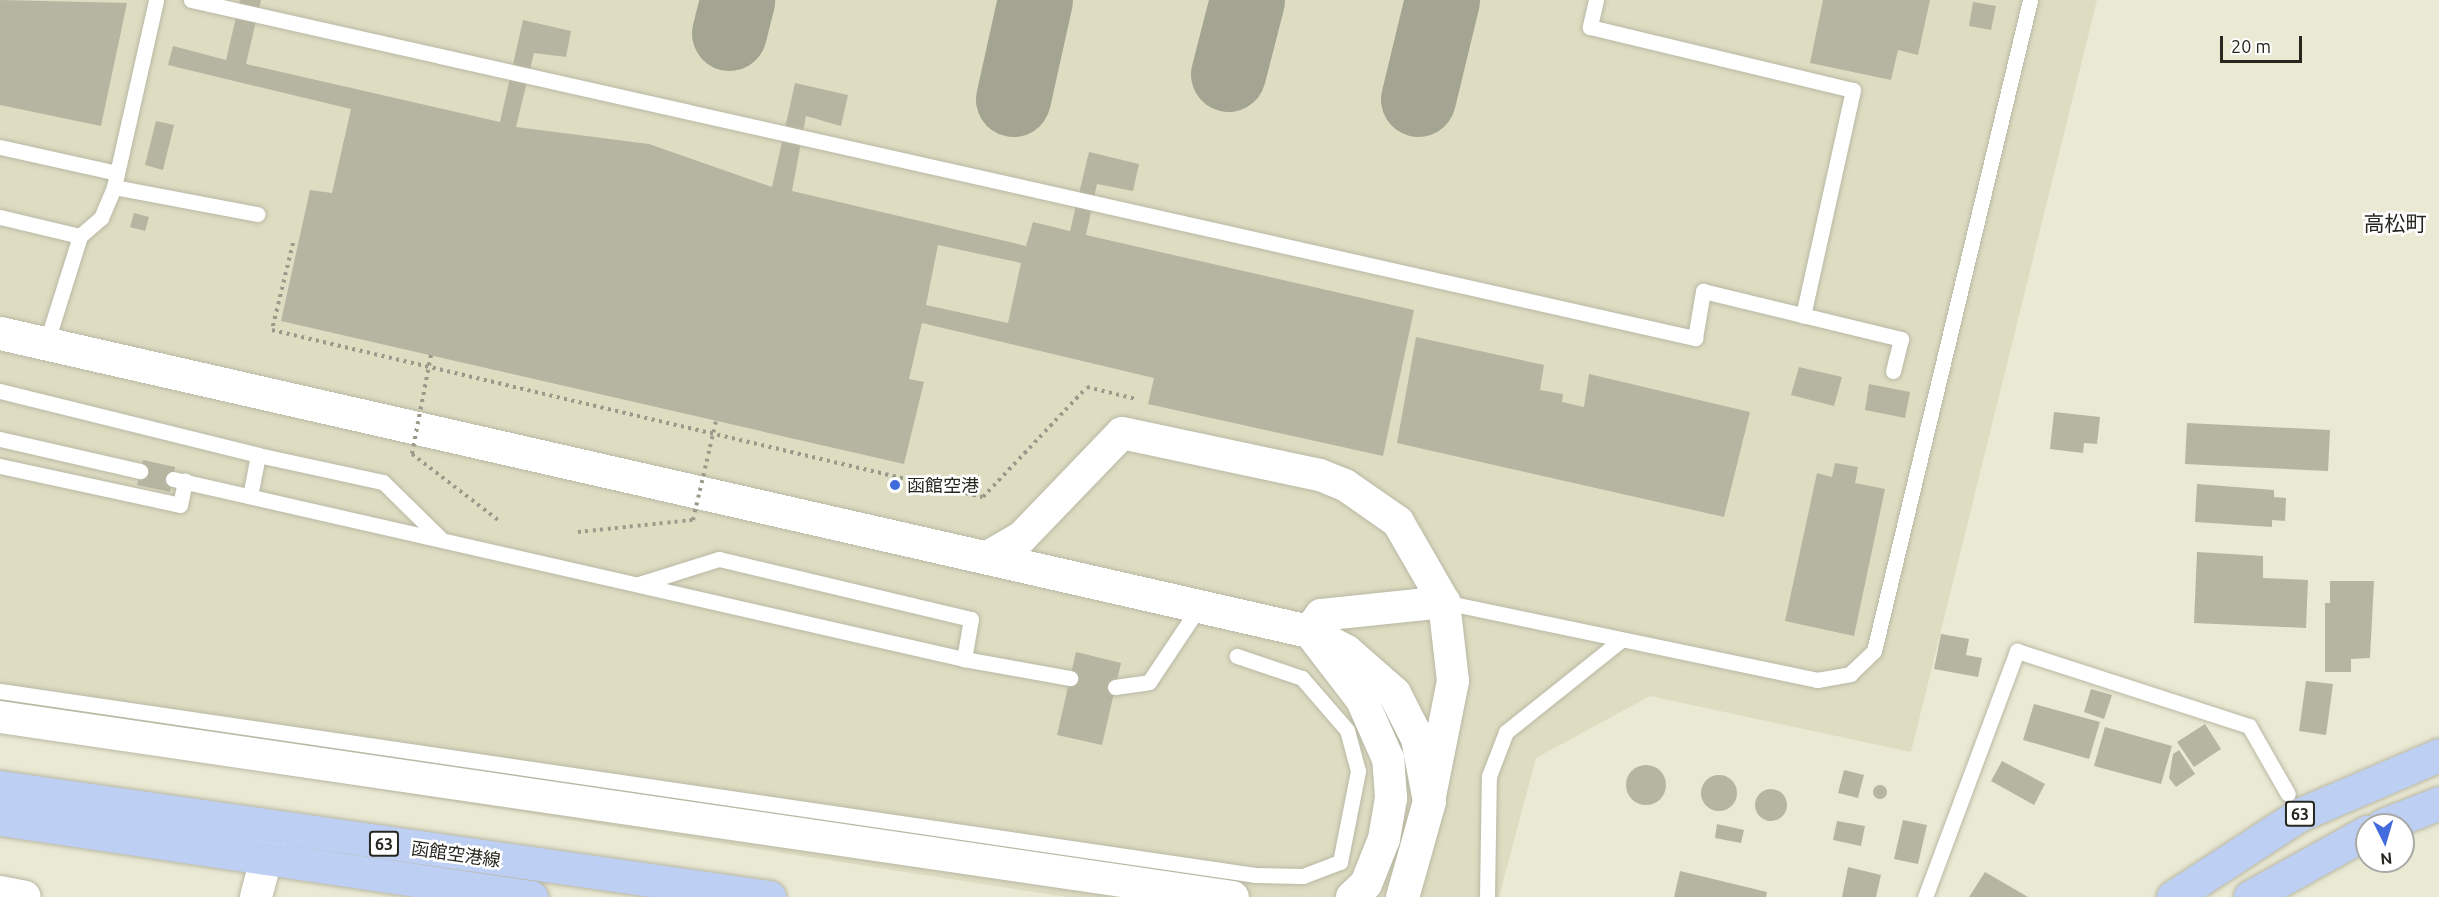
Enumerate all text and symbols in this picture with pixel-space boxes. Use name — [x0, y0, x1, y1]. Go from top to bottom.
scale bar — [2223, 24, 2306, 62]
text: 20 m — [2231, 36, 2271, 56]
district label: 高松町 — [2364, 210, 2426, 236]
place label: 函館空港 — [907, 474, 979, 496]
marker: 函館空港 — [888, 478, 902, 492]
road number: 63 — [2284, 801, 2316, 827]
north arrow — [2355, 813, 2415, 873]
road number: 63 — [368, 831, 400, 857]
street label: 函館空港線 — [410, 837, 502, 871]
text: N — [2380, 849, 2393, 868]

